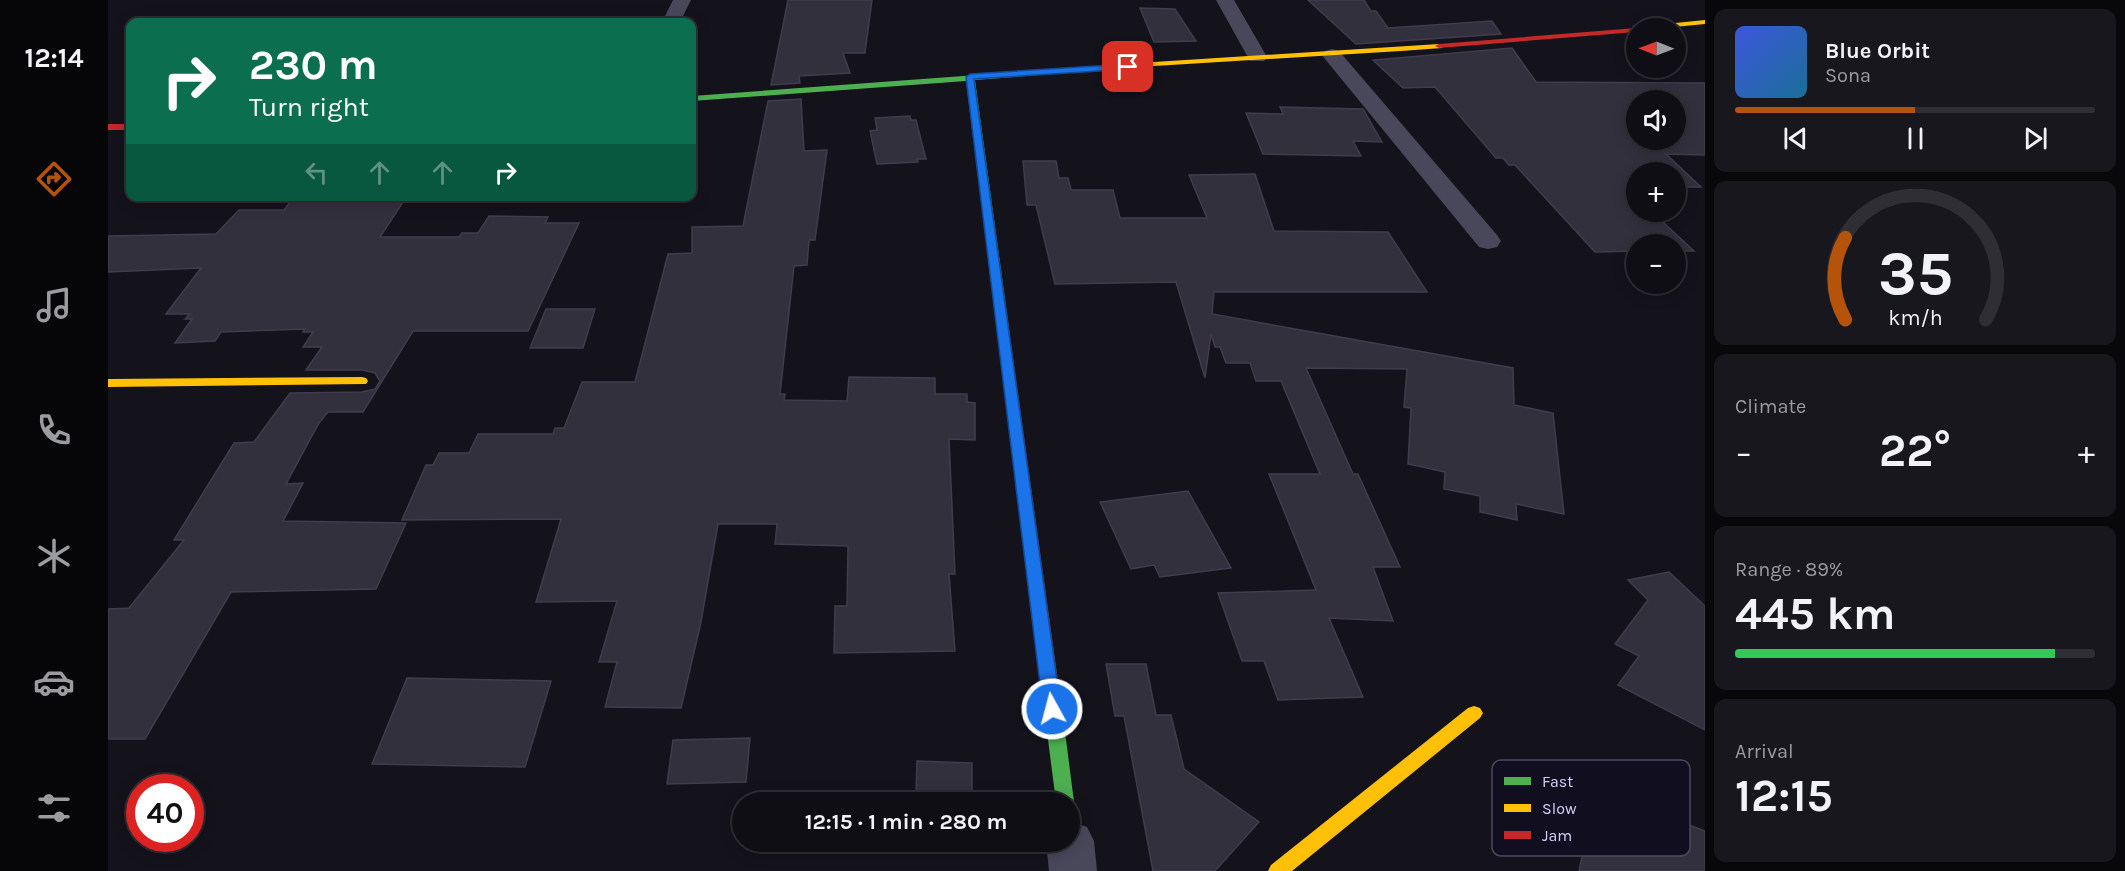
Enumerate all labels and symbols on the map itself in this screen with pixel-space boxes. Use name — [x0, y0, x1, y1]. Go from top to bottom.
north arrow — [1626, 18, 1686, 78]
pin — [1102, 41, 1153, 92]
position arrow — [1020, 677, 1084, 741]
legend — [1492, 760, 1690, 856]
text: Fast — [1542, 772, 1573, 791]
speed limit sign: 40 — [126, 774, 204, 852]
text: Slow — [1542, 799, 1577, 818]
text: Jam — [1542, 826, 1572, 845]

